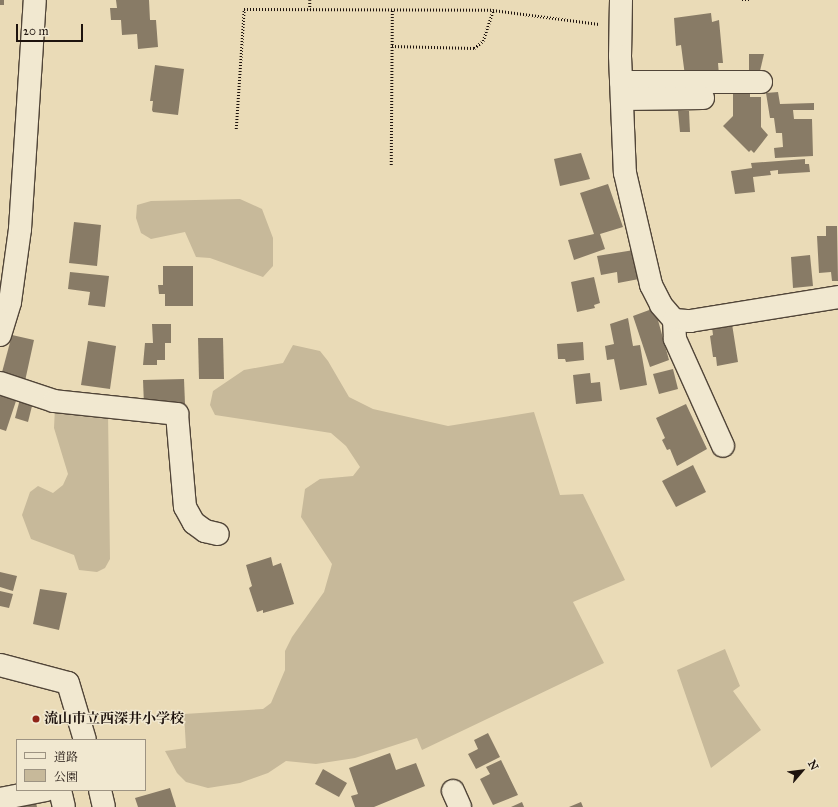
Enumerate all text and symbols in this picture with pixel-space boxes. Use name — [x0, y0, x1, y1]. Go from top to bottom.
scale bar — [18, 16, 85, 42]
text: 20 m — [23, 24, 49, 38]
place label: 流山市立西深井小学校 — [44, 711, 184, 727]
marker: 流山市立西深井小学校 — [31, 714, 41, 724]
legend — [16, 739, 146, 791]
text: 道路 — [54, 750, 78, 764]
north arrow — [782, 751, 822, 791]
text: N — [805, 758, 821, 772]
text: 公園 — [54, 770, 78, 784]

